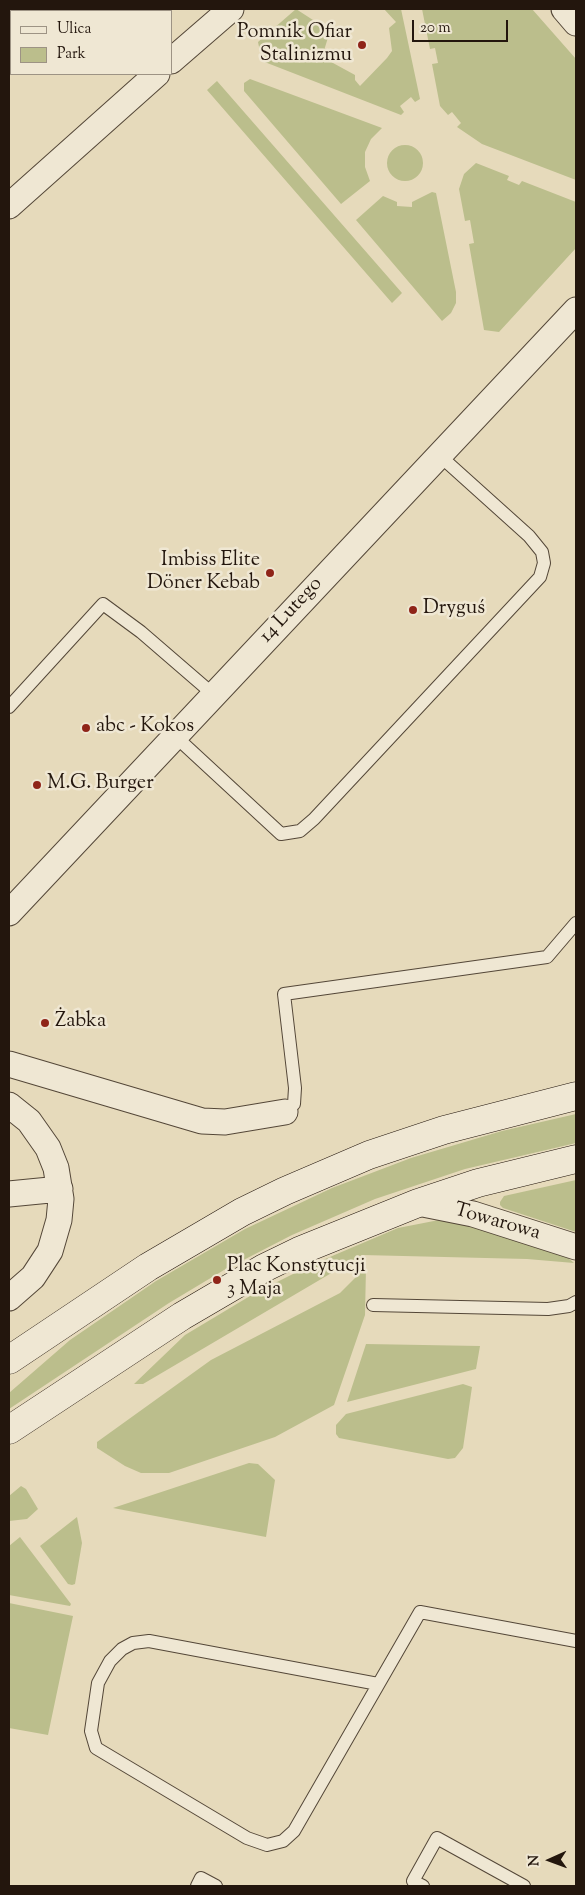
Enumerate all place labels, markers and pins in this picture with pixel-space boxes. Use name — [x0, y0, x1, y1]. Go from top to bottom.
place label: Pomnik Ofiar Stalinizmu — [237, 22, 352, 69]
marker: Pomnik Ofiar Stalinizmu — [356, 39, 368, 51]
place label: Imbiss Elite Döner Kebab — [147, 550, 260, 597]
marker: Imbiss Elite Döner Kebab — [264, 567, 276, 579]
place label: Dryguś — [423, 598, 485, 622]
marker: Dryguś — [407, 604, 419, 616]
place label: abc - Kokos — [96, 716, 194, 740]
marker: abc - Kokos — [80, 722, 92, 734]
place label: M.G. Burger — [47, 773, 154, 797]
marker: M.G. Burger — [31, 779, 43, 791]
place label: Żabka — [55, 1011, 106, 1035]
marker: Żabka — [39, 1017, 51, 1029]
place label: Plac Konstytucji 3 Maja — [227, 1256, 366, 1303]
marker: Plac Konstytucji 3 Maja — [211, 1274, 223, 1286]

